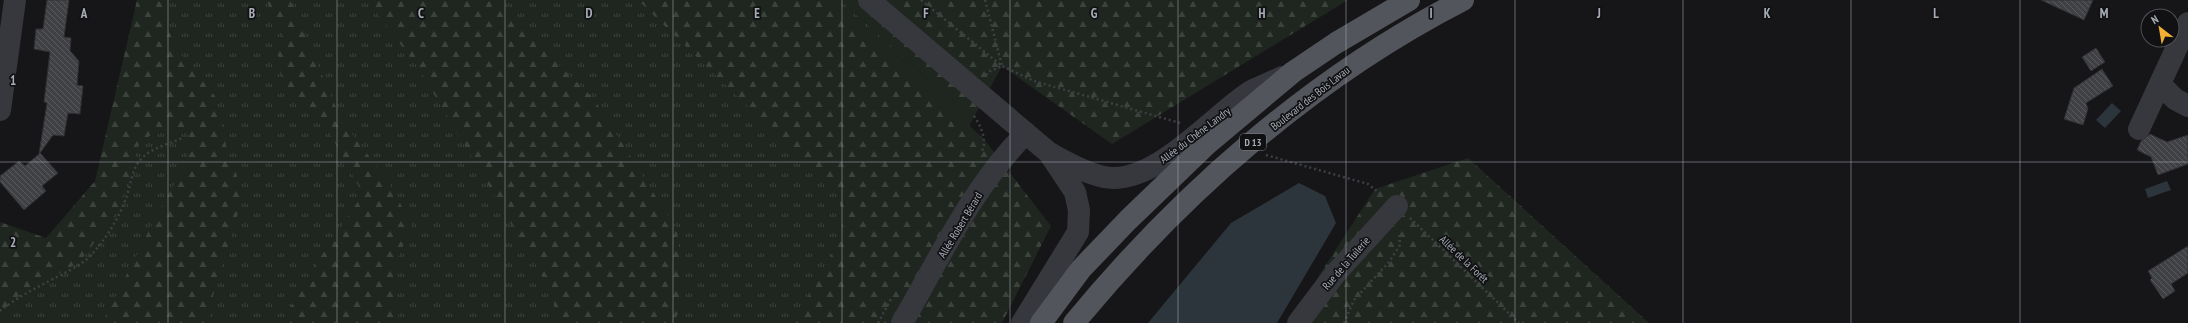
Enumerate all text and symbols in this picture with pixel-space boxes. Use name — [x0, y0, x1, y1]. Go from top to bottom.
text: A — [80, 5, 88, 22]
text: B — [249, 5, 255, 22]
text: C — [418, 5, 424, 22]
text: D — [586, 5, 593, 22]
text: E — [754, 5, 760, 22]
text: F — [923, 5, 929, 22]
text: G — [1091, 5, 1098, 22]
text: H — [1259, 5, 1266, 22]
text: I — [1429, 5, 1433, 22]
text: J — [1596, 5, 1601, 22]
text: K — [1764, 5, 1771, 22]
text: L — [1933, 5, 1939, 22]
text: M — [2100, 5, 2109, 22]
north arrow — [2140, 8, 2180, 48]
text: N — [2149, 12, 2161, 27]
street label: Boulevard des Bois Lavau — [1268, 63, 1352, 133]
text: 1 — [10, 72, 16, 89]
street label: Allée du Chêne Landry — [1157, 103, 1234, 166]
road number: D 13 — [1240, 134, 1266, 150]
street label: Allée Robert Bérard — [935, 189, 985, 260]
street label: Allée de la Forêt — [1437, 232, 1491, 286]
street label: Rue de la Tuilerie — [1319, 233, 1373, 292]
text: 2 — [10, 234, 16, 251]

